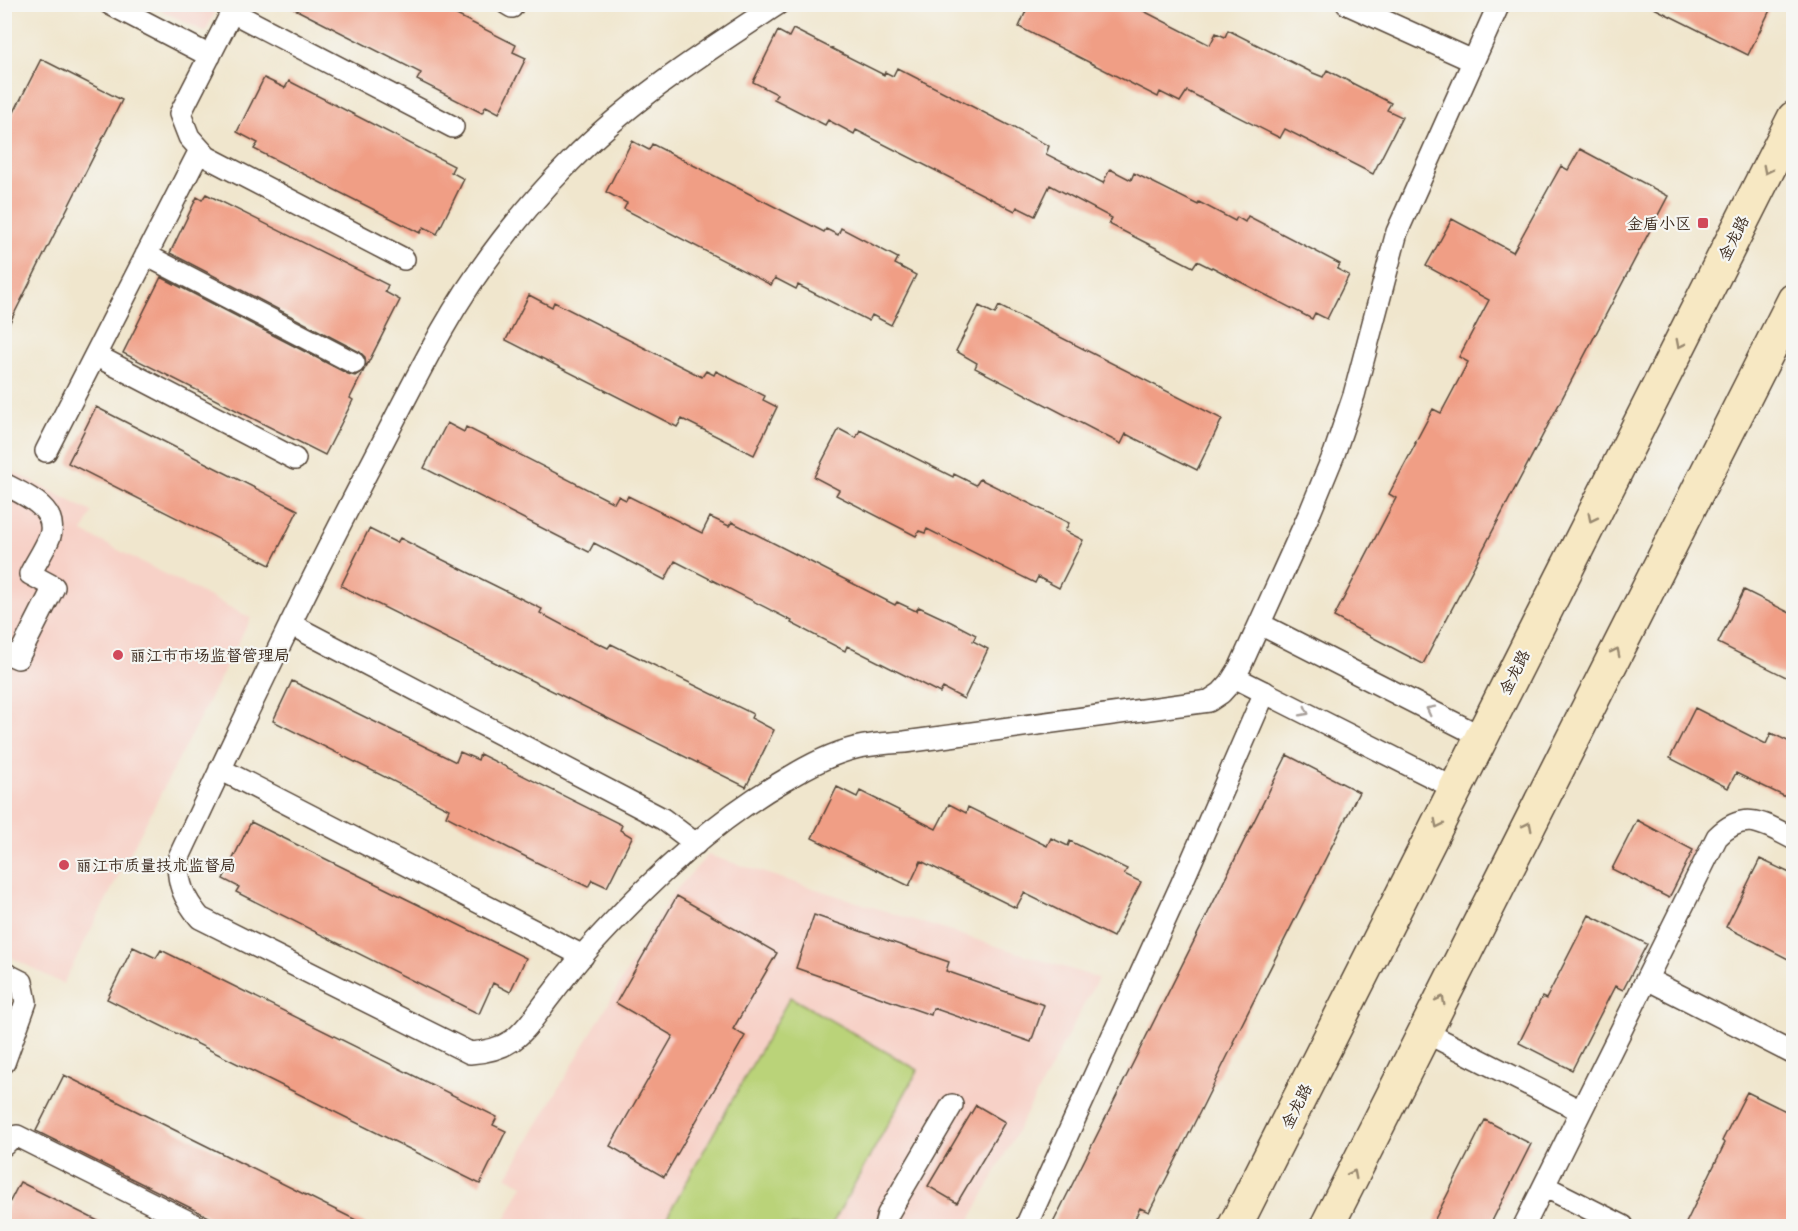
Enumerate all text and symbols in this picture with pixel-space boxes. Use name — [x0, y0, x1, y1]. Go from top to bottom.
one-way arrow — [1763, 164, 1775, 175]
place label: 金盾小区 — [1627, 212, 1691, 234]
street label: 金龙路 — [1712, 212, 1754, 264]
marker: 金盾小区 — [1696, 216, 1710, 230]
one-way arrow — [1675, 338, 1687, 349]
one-way arrow — [1588, 512, 1599, 523]
place label: 丽江市市场监督管理局 — [130, 644, 290, 666]
street label: 金龙路 — [1493, 646, 1535, 698]
one-way arrow — [1609, 647, 1620, 658]
marker: 丽江市市场监督管理局 — [111, 648, 125, 662]
one-way arrow — [1299, 705, 1310, 717]
one-way arrow — [1425, 706, 1436, 718]
one-way arrow — [1434, 817, 1445, 828]
one-way arrow — [1521, 821, 1533, 832]
place label: 丽江市质量技术监督局 — [76, 854, 236, 876]
marker: 丽江市质量技术监督局 — [57, 858, 71, 872]
one-way arrow — [1433, 995, 1445, 1006]
street label: 金龙路 — [1275, 1080, 1317, 1132]
one-way arrow — [1346, 1170, 1357, 1181]

